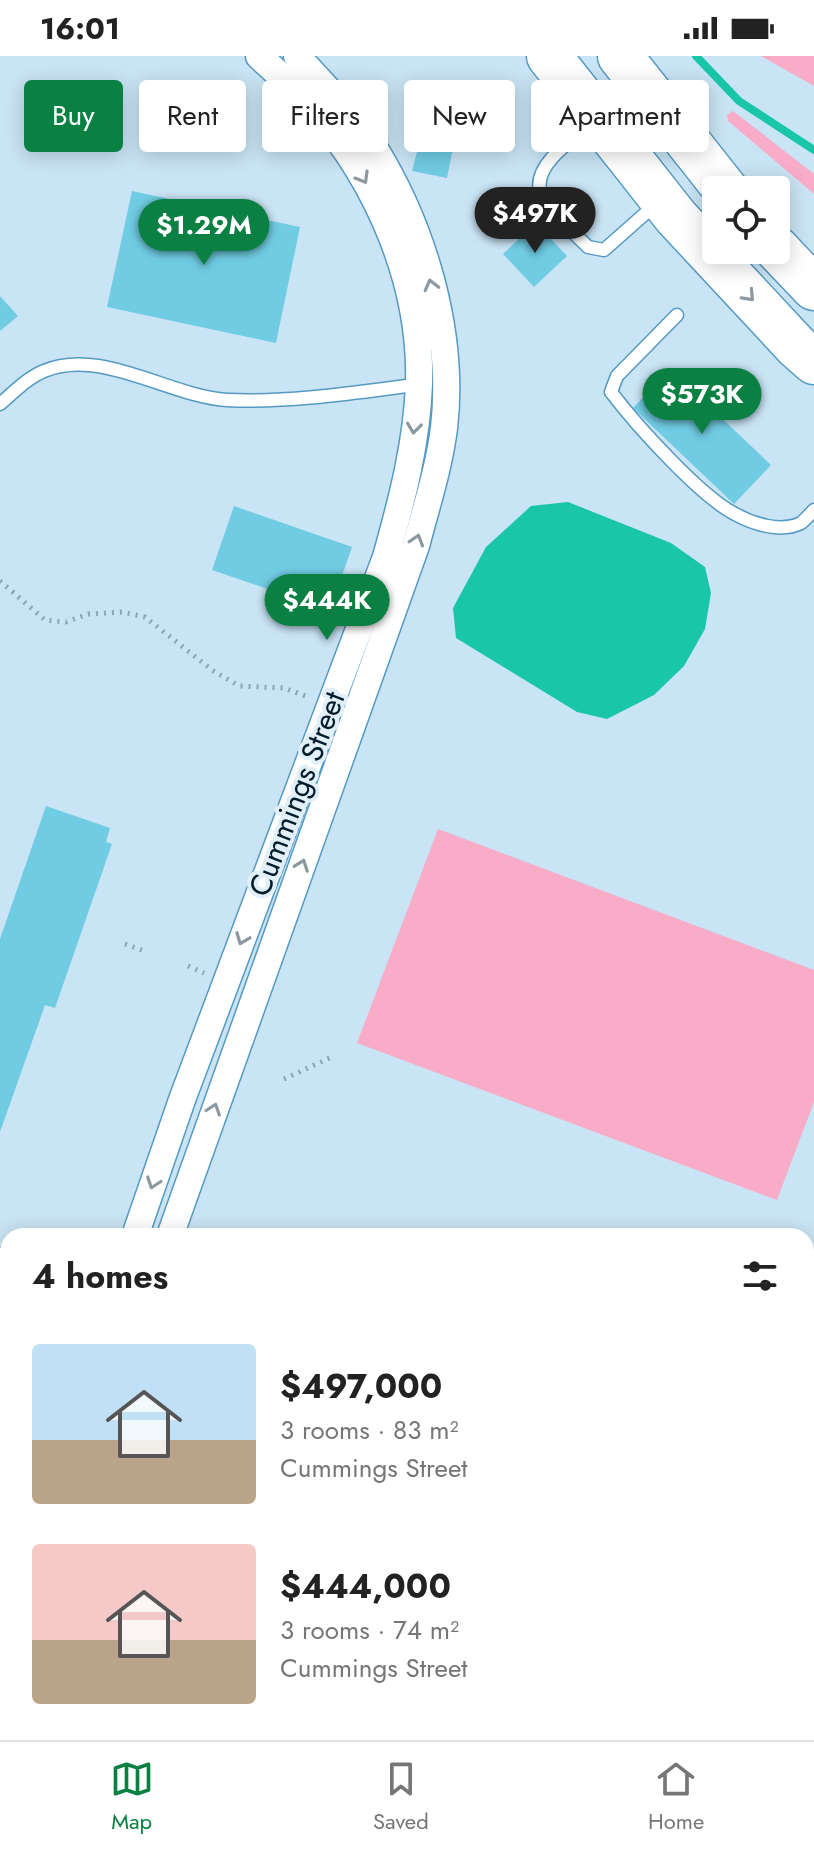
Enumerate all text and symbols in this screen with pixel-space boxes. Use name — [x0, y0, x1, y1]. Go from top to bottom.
text: 16:01 — [40, 7, 120, 50]
chip: Buy — [24, 80, 123, 152]
chip: Rent — [139, 80, 246, 152]
chip: Filters — [262, 80, 388, 152]
chip: New — [404, 80, 515, 152]
chip: Apartment — [531, 80, 709, 152]
one-way arrow — [353, 169, 369, 184]
map controls — [702, 176, 790, 264]
button: locate — [702, 176, 790, 264]
pin: $497K — [479, 187, 591, 255]
text: $497K — [493, 194, 577, 232]
pin: $1.29M — [139, 199, 269, 267]
text: $1.29M — [156, 206, 252, 244]
one-way arrow — [423, 279, 440, 293]
one-way arrow — [739, 286, 753, 301]
pin: $573K — [646, 368, 758, 436]
text: $573K — [661, 375, 743, 413]
one-way arrow — [406, 421, 423, 435]
one-way arrow — [408, 534, 424, 548]
pin: $444K — [271, 574, 383, 642]
text: $444K — [283, 581, 371, 619]
street label: Cummings Street — [238, 684, 356, 903]
one-way arrow — [293, 859, 309, 873]
one-way arrow — [235, 931, 252, 945]
one-way arrow — [204, 1103, 220, 1117]
one-way arrow — [147, 1175, 163, 1189]
text: 4 homes — [32, 1252, 168, 1301]
icon: filters — [738, 1254, 782, 1298]
text: $497,000 — [280, 1362, 442, 1411]
icon: home — [96, 1376, 192, 1472]
text: 3 rooms · 83 m² — [280, 1411, 459, 1449]
text: Cummings Street — [280, 1449, 468, 1487]
text: $444,000 — [280, 1562, 451, 1611]
icon: home — [96, 1576, 192, 1672]
text: 3 rooms · 74 m² — [280, 1611, 459, 1649]
text: Cummings Street — [280, 1649, 468, 1687]
tab: Map — [110, 1757, 154, 1837]
tab: Saved — [373, 1757, 429, 1837]
tab: Home — [648, 1757, 704, 1837]

